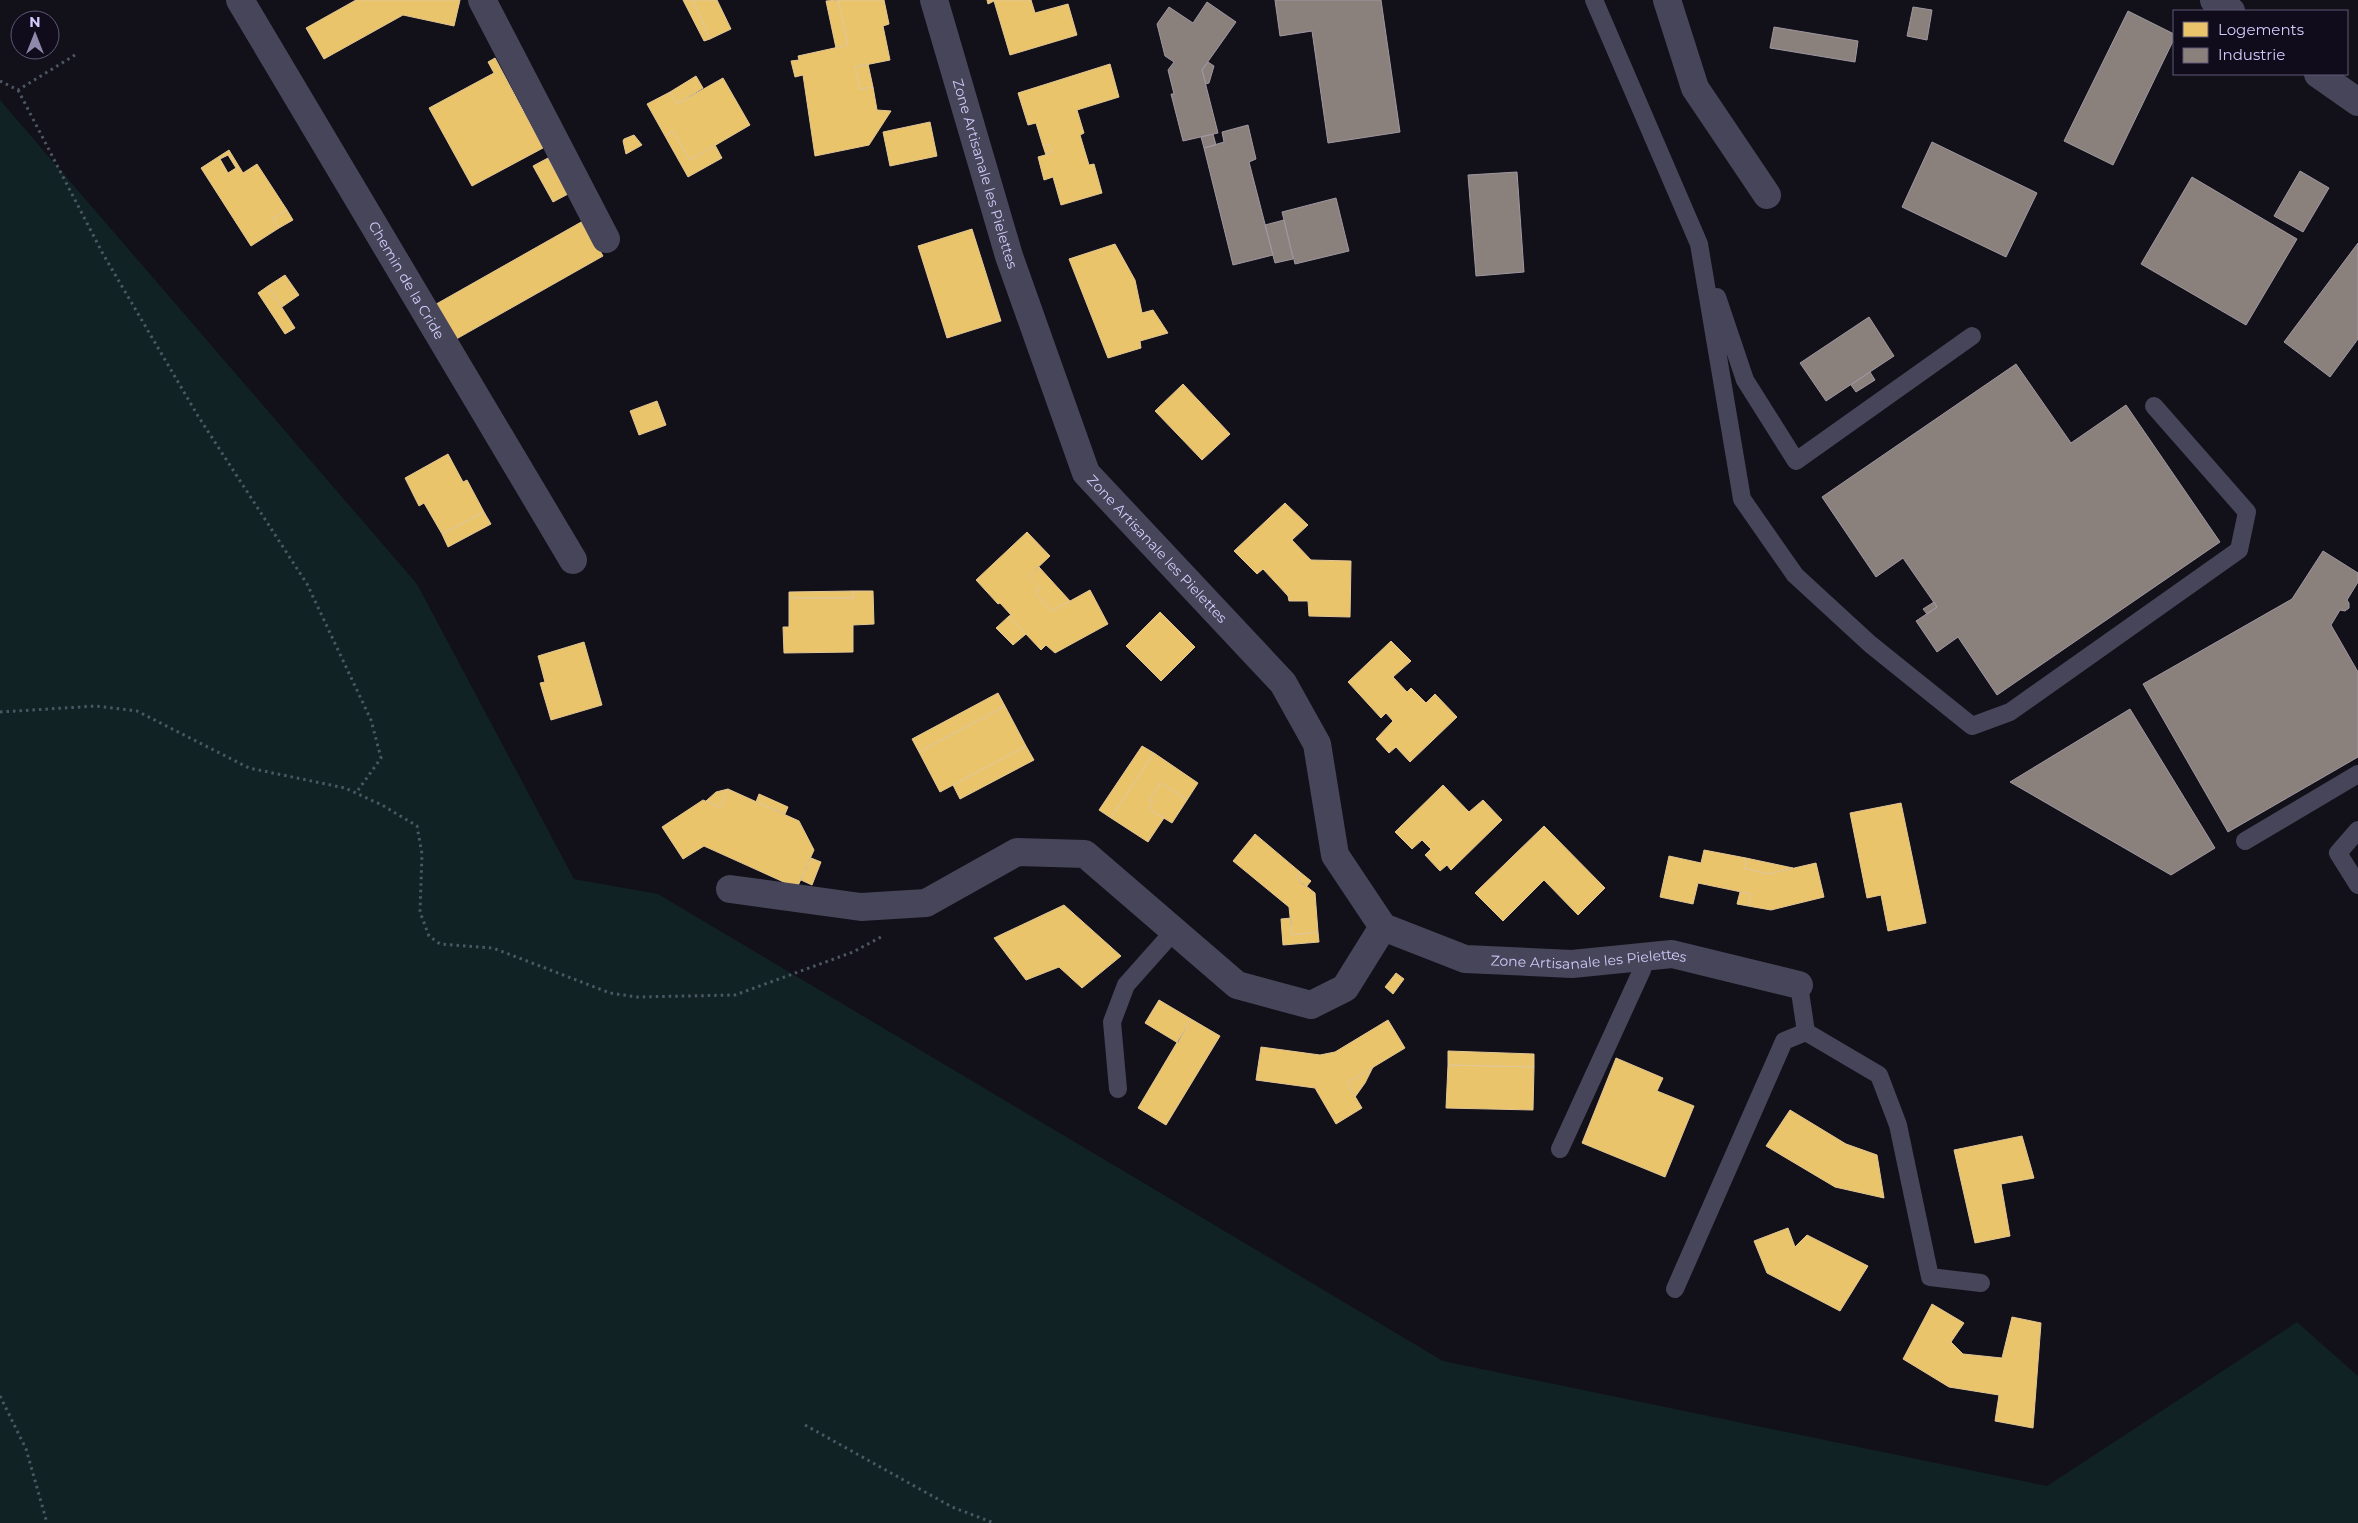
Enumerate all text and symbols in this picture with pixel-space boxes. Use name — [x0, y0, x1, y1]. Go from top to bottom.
north arrow — [10, 10, 60, 60]
legend — [2173, 10, 2348, 75]
text: N — [29, 13, 41, 31]
text: Logements — [2218, 20, 2304, 39]
text: Industrie — [2218, 45, 2285, 64]
street label: Zone Artisanale les Pielettes — [949, 77, 1022, 271]
street label: Chemin de la Cride — [365, 218, 449, 342]
street label: Zone Artisanale les Pielettes — [1083, 471, 1231, 627]
street label: Zone Artisanale les Pielettes — [1490, 945, 1689, 973]

